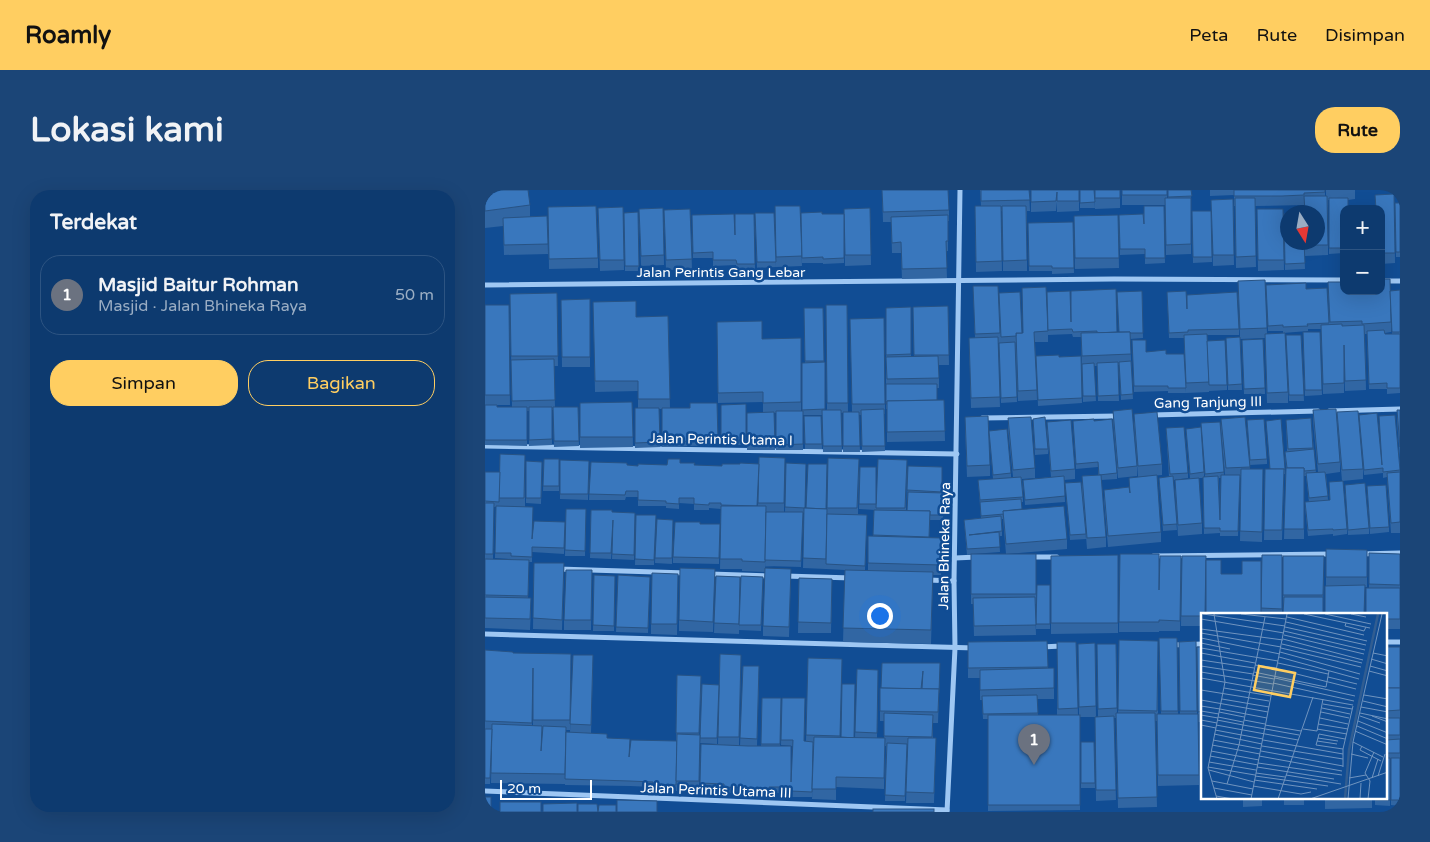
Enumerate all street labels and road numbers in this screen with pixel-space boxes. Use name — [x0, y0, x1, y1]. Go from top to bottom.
street label: Jalan Perintis Gang Lebar — [637, 264, 806, 281]
street label: Gang Tanjung III — [1154, 393, 1262, 412]
street label: Jalan Perintis Utama I — [649, 430, 793, 449]
street label: Jalan Bhineka Raya — [935, 482, 954, 610]
street label: Jalan Perintis Utama III — [640, 779, 792, 802]

